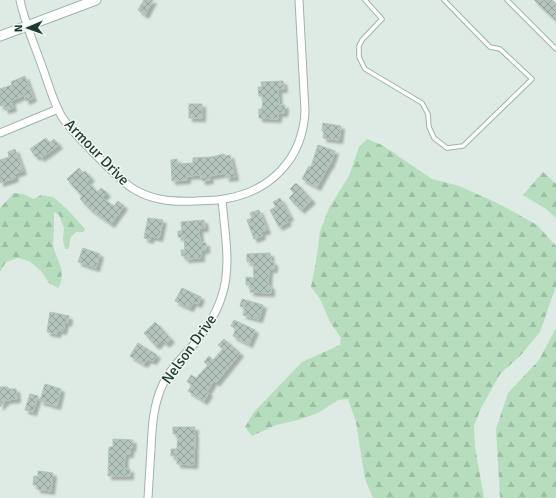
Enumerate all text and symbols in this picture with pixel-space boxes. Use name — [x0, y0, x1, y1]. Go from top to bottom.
north arrow — [8, 8, 48, 48]
text: N — [12, 24, 25, 32]
street label: Armour Drive — [61, 115, 133, 189]
street label: Nelson Drive — [158, 311, 220, 387]

